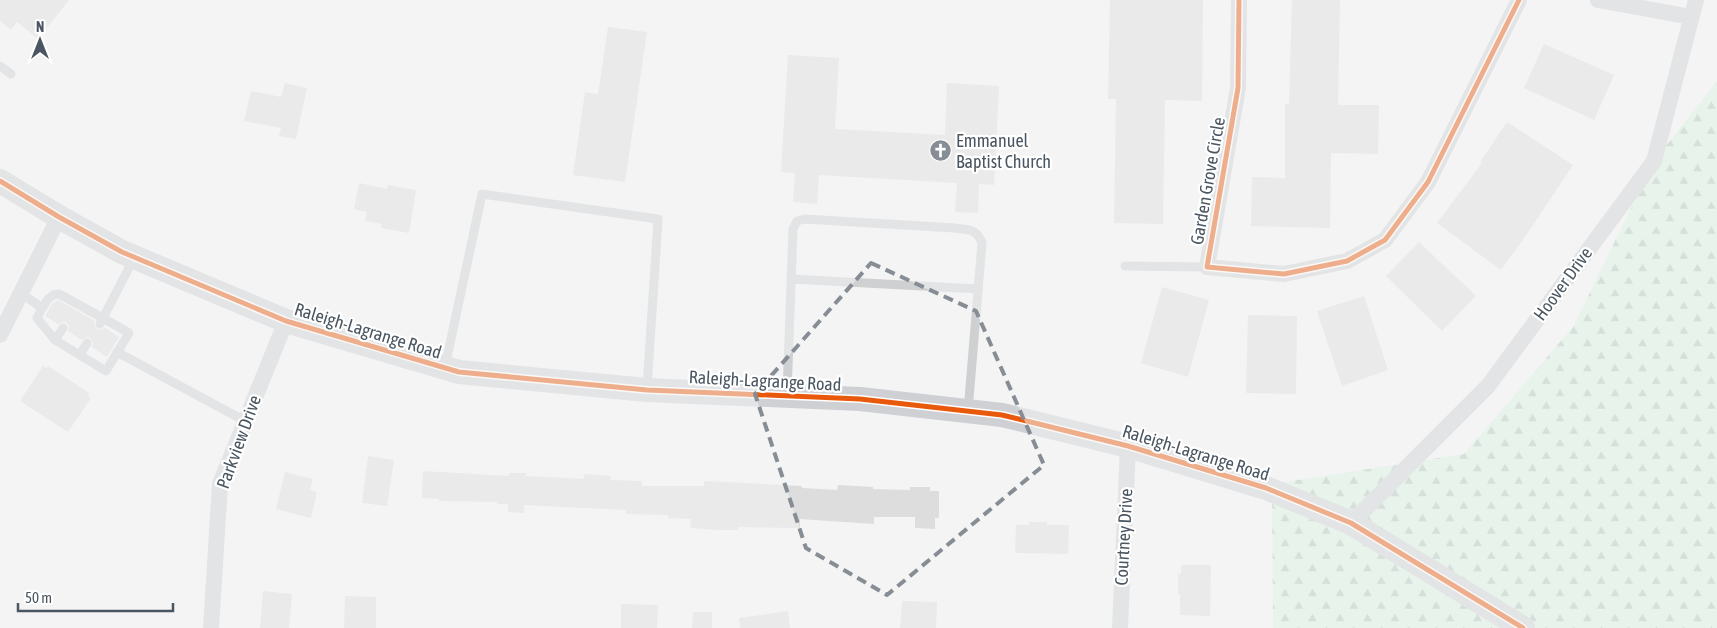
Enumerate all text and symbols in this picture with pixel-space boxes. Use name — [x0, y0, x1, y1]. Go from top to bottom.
north arrow — [15, 15, 65, 65]
text: N — [36, 19, 44, 35]
street label: Garden Grove Circle — [1186, 116, 1229, 246]
place label: Emmanuel Baptist Church — [956, 130, 1051, 172]
church icon: Emmanuel Baptist Church — [928, 139, 952, 163]
street label: Hoover Drive — [1529, 243, 1596, 324]
street label: Raleigh-Lagrange Road — [292, 298, 444, 363]
street label: Raleigh-Lagrange Road — [688, 366, 842, 395]
street label: Parkview Drive — [212, 392, 265, 491]
street label: Raleigh-Lagrange Road — [1120, 420, 1272, 485]
street label: Courtney Drive — [1110, 488, 1137, 586]
scale bar — [18, 580, 172, 612]
text: 50 m — [25, 589, 52, 606]

